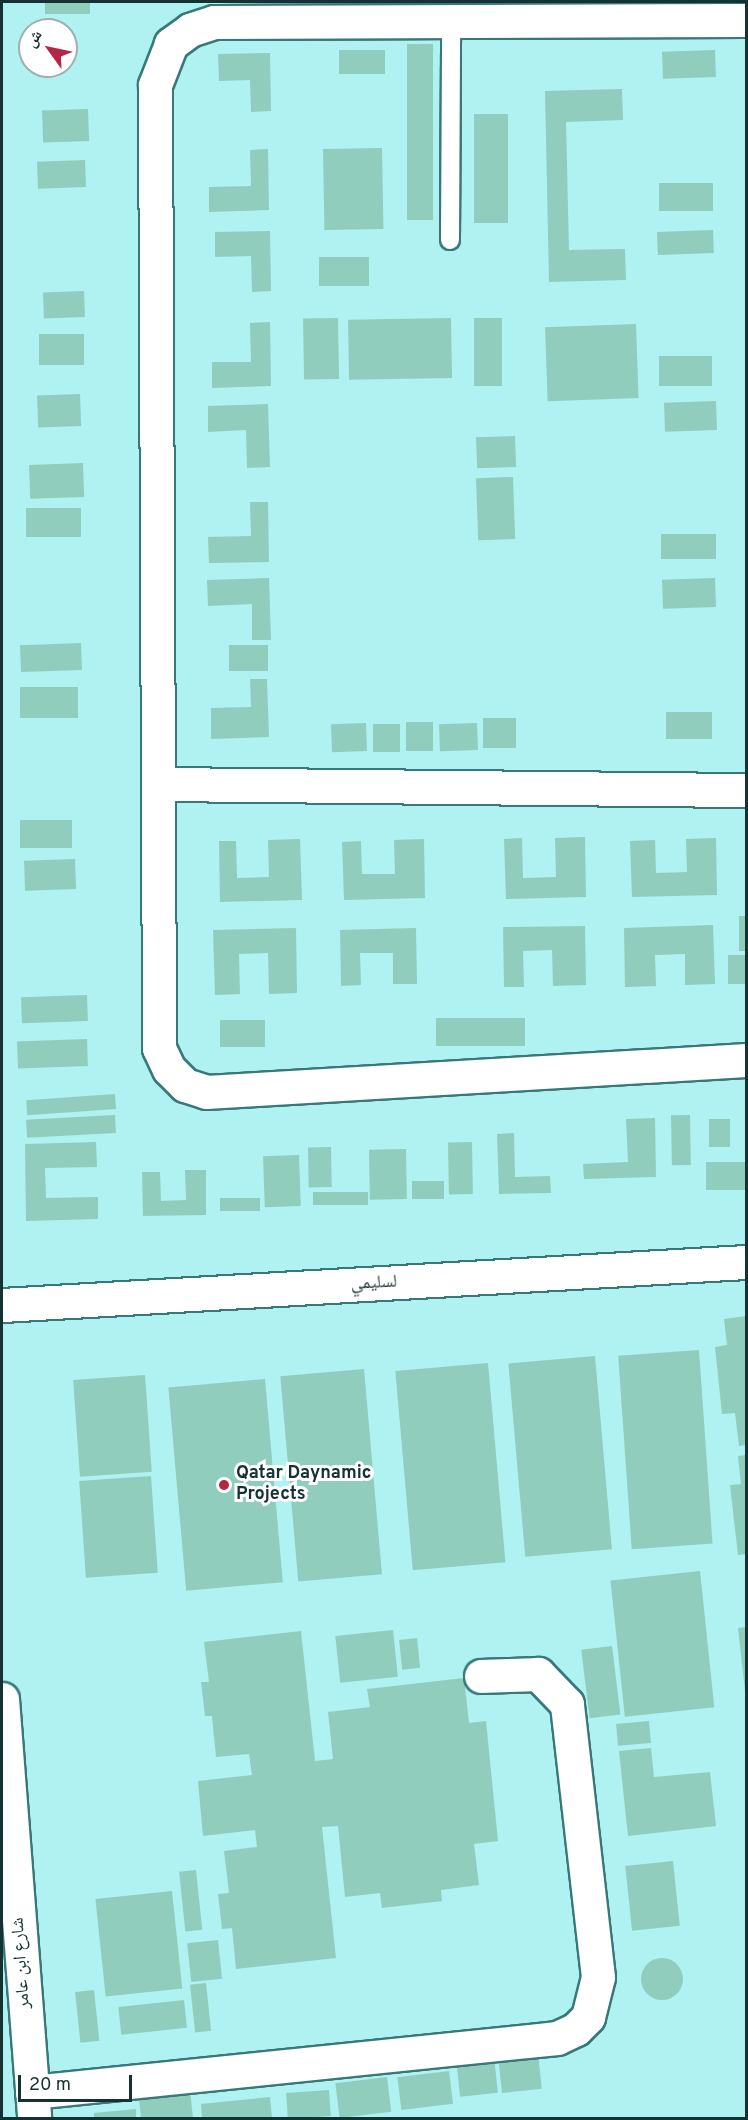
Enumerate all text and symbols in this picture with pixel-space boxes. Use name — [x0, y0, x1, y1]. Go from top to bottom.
north arrow — [18, 18, 78, 78]
text: ش — [22, 27, 48, 52]
street label: لسليمي — [350, 1272, 398, 1296]
place label: Qatar Daynamic Projects — [236, 1464, 372, 1506]
marker: Qatar Daynamic Projects — [217, 1478, 231, 1492]
street label: شارع ابن عامر — [8, 1917, 36, 2009]
scale bar — [21, 2063, 135, 2101]
text: 20 m — [29, 2074, 71, 2097]

